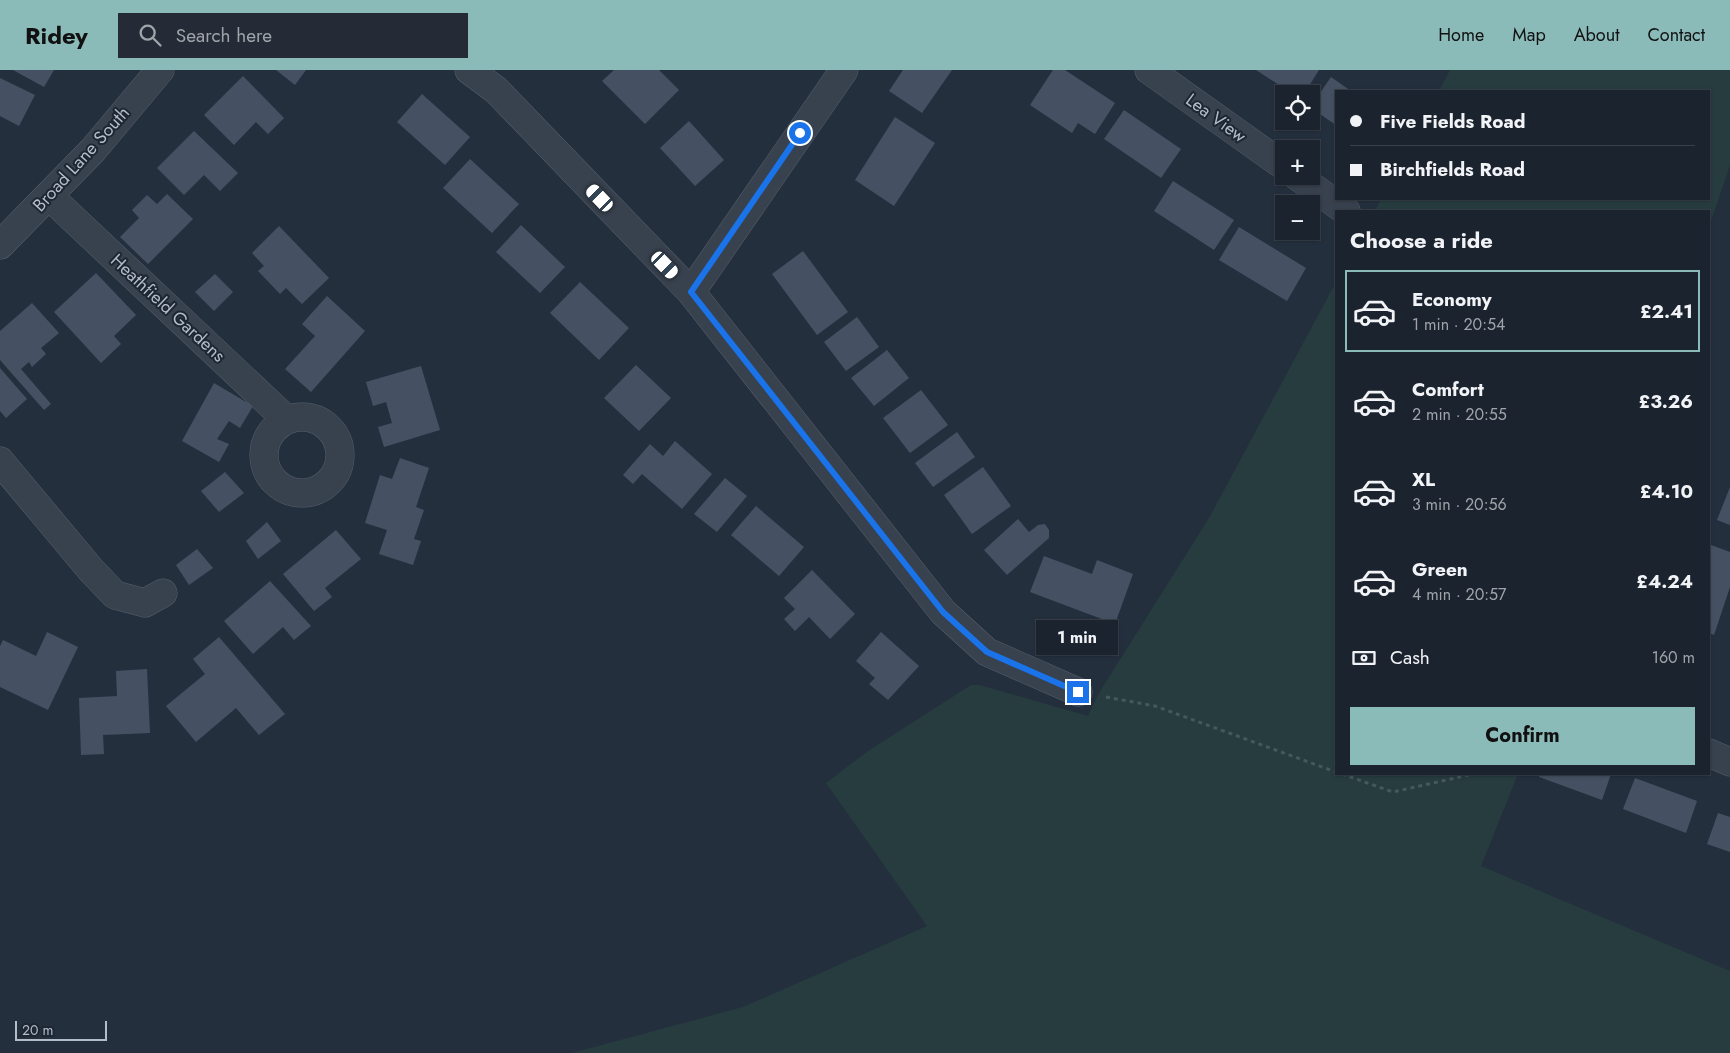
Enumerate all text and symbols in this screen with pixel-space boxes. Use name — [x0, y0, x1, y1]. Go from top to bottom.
search box — [118, 13, 468, 58]
text: Ridey — [25, 18, 88, 53]
icon: search — [136, 21, 164, 49]
text: Search here — [176, 22, 272, 49]
text: Home — [1438, 22, 1484, 48]
text: Map — [1512, 22, 1546, 48]
text: About — [1574, 22, 1619, 48]
text: Contact — [1647, 22, 1705, 48]
map controls — [1275, 85, 1320, 240]
button: locate — [1275, 85, 1320, 130]
street label: Lea View — [1180, 87, 1252, 149]
street label: Broad Lane South — [27, 101, 135, 217]
text: Five Fields Road — [1380, 108, 1525, 135]
route start — [789, 122, 811, 144]
button: + — [1275, 140, 1320, 185]
text: Birchfields Road — [1380, 156, 1525, 183]
car — [584, 182, 615, 214]
button: − — [1275, 195, 1320, 240]
text: Choose a ride — [1350, 224, 1493, 256]
street label: Heathfield Gardens — [105, 248, 231, 368]
car — [649, 249, 680, 281]
text: Economy — [1412, 286, 1492, 313]
icon: car — [1352, 289, 1397, 334]
text: £2.41 — [1640, 298, 1693, 325]
text: 1 min · 20:54 — [1412, 313, 1505, 336]
text: Comfort — [1412, 376, 1484, 403]
icon: car — [1352, 379, 1397, 424]
text: £3.26 — [1639, 388, 1693, 415]
text: 2 min · 20:55 — [1412, 403, 1507, 426]
text: XL — [1412, 466, 1435, 493]
icon: car — [1352, 469, 1397, 514]
text: £4.10 — [1640, 478, 1693, 505]
text: 3 min · 20:56 — [1412, 493, 1507, 516]
text: Green — [1412, 556, 1468, 583]
icon: car — [1352, 559, 1397, 604]
text: £4.24 — [1636, 568, 1693, 595]
text: 4 min · 20:57 — [1412, 583, 1507, 606]
callout: 1 min — [1037, 620, 1119, 654]
text: 1 min — [1057, 626, 1097, 649]
icon: cash — [1350, 644, 1378, 672]
text: Cash — [1390, 644, 1430, 671]
text: 160 m — [1652, 646, 1695, 669]
route end — [1067, 681, 1089, 703]
button: Confirm — [1350, 707, 1695, 765]
scale bar — [15, 1018, 108, 1041]
text: 20 m — [22, 1020, 54, 1040]

